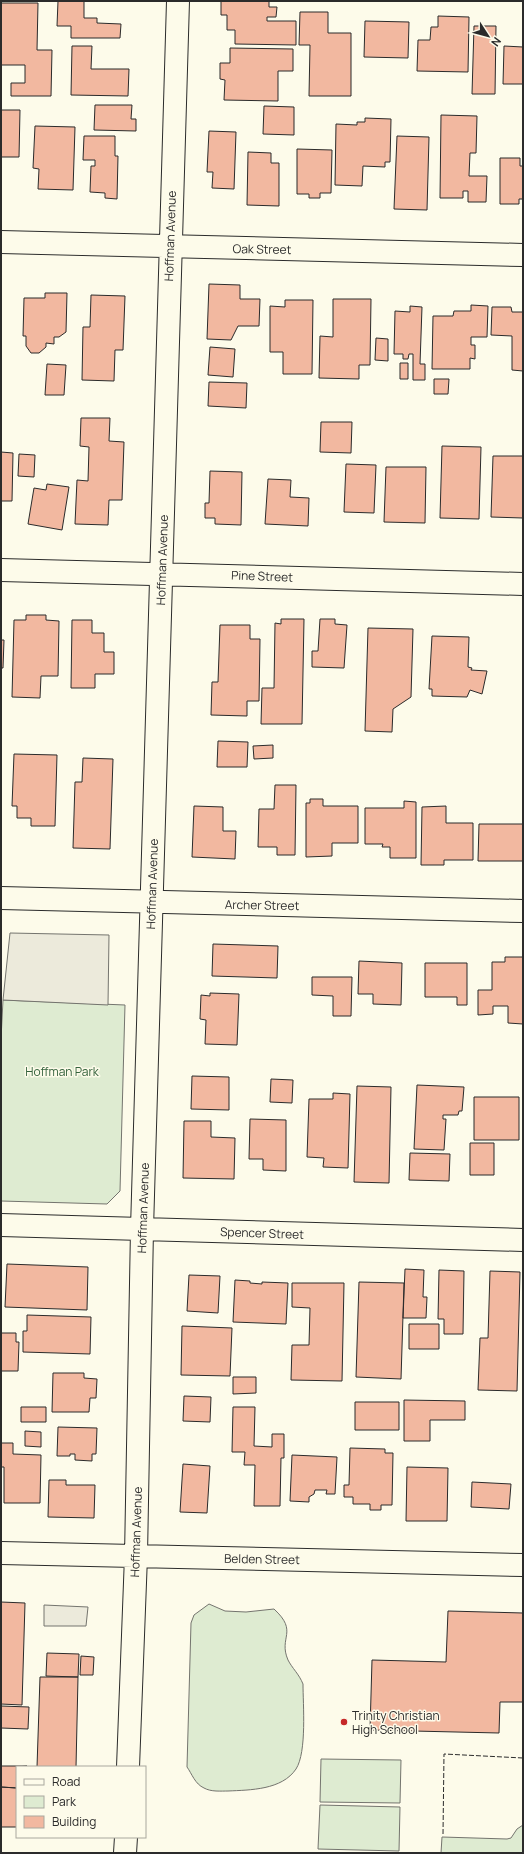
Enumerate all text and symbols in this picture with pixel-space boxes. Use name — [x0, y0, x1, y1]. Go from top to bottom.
north arrow — [468, 16, 508, 56]
text: N — [488, 35, 505, 50]
street label: Hoffman Avenue — [160, 190, 180, 282]
street label: Oak Street — [232, 240, 292, 258]
street label: Hoffman Avenue — [152, 514, 172, 606]
street label: Pine Street — [231, 566, 293, 586]
street label: Hoffman Avenue — [142, 838, 162, 930]
street label: Archer Street — [225, 896, 300, 914]
park label: Hoffman Park — [25, 1063, 100, 1080]
street label: Hoffman Avenue — [133, 1162, 153, 1254]
street label: Spencer Street — [220, 1223, 304, 1243]
street label: Hoffman Avenue — [126, 1486, 146, 1578]
street label: Belden Street — [224, 1550, 300, 1568]
place label: Trinity Christian High School — [352, 1707, 440, 1738]
marker: Trinity Christian High School — [339, 1717, 349, 1727]
legend — [16, 1766, 146, 1838]
text: Road — [52, 1773, 80, 1790]
text: Park — [52, 1793, 77, 1810]
text: Building — [52, 1813, 96, 1830]

